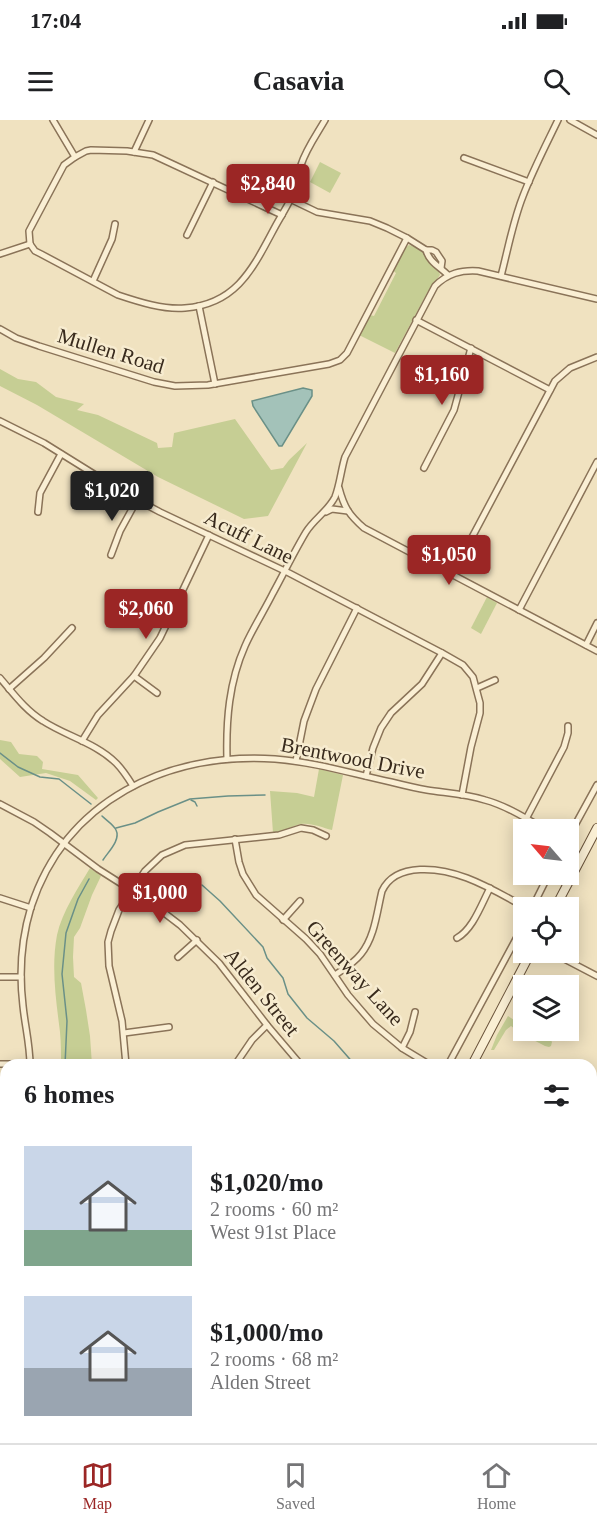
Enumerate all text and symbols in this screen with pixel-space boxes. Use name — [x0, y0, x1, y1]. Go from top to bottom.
text: 17:04 — [30, 8, 81, 33]
icon: menu — [24, 65, 57, 98]
icon: search — [540, 65, 573, 98]
text: Casavia — [253, 66, 344, 96]
pin: $2,840 — [219, 164, 317, 215]
text: $2,840 — [241, 172, 296, 194]
street label: Mullen Road — [55, 323, 168, 379]
pin: $1,160 — [393, 355, 491, 406]
text: $1,160 — [415, 363, 470, 385]
pin: $1,020 — [63, 471, 161, 522]
text: $1,020 — [85, 479, 140, 501]
street label: Acuff Lane — [201, 505, 297, 569]
pin: $1,050 — [400, 535, 498, 586]
text: $1,050 — [422, 543, 477, 565]
pin: $2,060 — [97, 589, 195, 640]
text: $2,060 — [119, 597, 174, 619]
street label: Brentwood Drive — [279, 732, 427, 784]
north arrow — [513, 819, 579, 885]
map controls — [513, 819, 579, 1041]
pin: $1,000 — [111, 873, 209, 924]
text: $1,000 — [133, 881, 188, 903]
button: locate — [513, 897, 579, 963]
street label: Greenway Lane — [301, 915, 409, 1031]
street label: Alden Street — [219, 943, 305, 1041]
button: layers — [513, 975, 579, 1041]
icon: filters — [540, 1079, 573, 1112]
text: 6 homes — [24, 1080, 114, 1109]
text: $1,020/mo — [210, 1168, 323, 1197]
icon: home — [72, 1170, 144, 1242]
text: 2 rooms · 60 m² — [210, 1198, 338, 1220]
text: West 91st Place — [210, 1221, 336, 1243]
text: $1,000/mo — [210, 1318, 323, 1347]
icon: home — [72, 1320, 144, 1392]
text: 2 rooms · 68 m² — [210, 1348, 338, 1370]
text: Alden Street — [210, 1371, 311, 1393]
tab: Map — [81, 1459, 114, 1513]
tab: Saved — [276, 1459, 315, 1513]
tab: Home — [477, 1459, 516, 1513]

